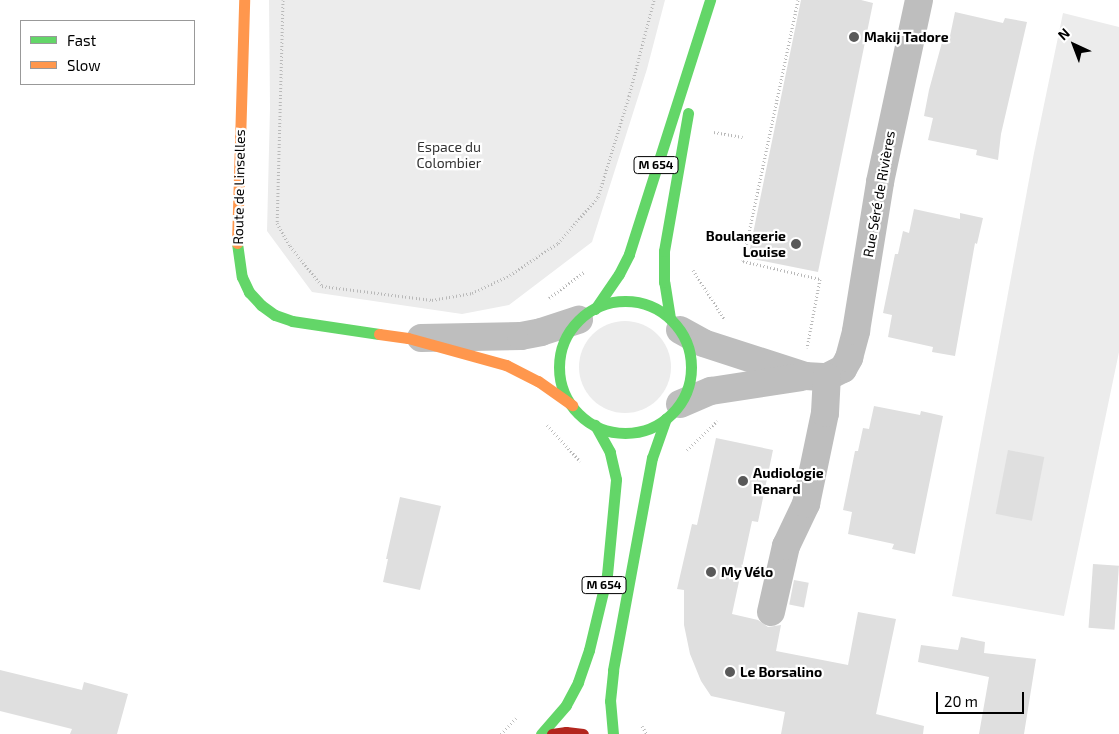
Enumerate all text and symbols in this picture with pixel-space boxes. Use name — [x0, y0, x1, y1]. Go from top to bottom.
legend — [20, 20, 195, 85]
north arrow — [1049, 20, 1099, 70]
text: N — [1054, 24, 1073, 43]
place label: Makij Tadore — [864, 29, 949, 45]
text: Fast — [67, 31, 96, 49]
marker: Makij Tadore — [848, 31, 860, 43]
text: Slow — [67, 56, 101, 74]
street label: Route de Linselles — [230, 129, 248, 245]
street label: Rue Séré de Rivières — [860, 130, 898, 258]
park label: Espace du Colombier — [417, 139, 481, 172]
road number: M 654 — [634, 156, 678, 174]
place label: Boulangerie Louise — [706, 228, 786, 260]
marker: Boulangerie Louise — [790, 238, 802, 250]
place label: Audiologie Renard — [753, 465, 824, 498]
marker: Audiologie Renard — [737, 475, 749, 487]
place label: My Vélo — [721, 564, 774, 580]
marker: My Vélo — [705, 566, 717, 578]
road number: M 654 — [582, 576, 626, 594]
place label: Le Borsalino — [740, 664, 822, 680]
marker: Le Borsalino — [724, 666, 736, 678]
scale bar — [939, 682, 1026, 714]
text: 20 m — [944, 692, 978, 710]

